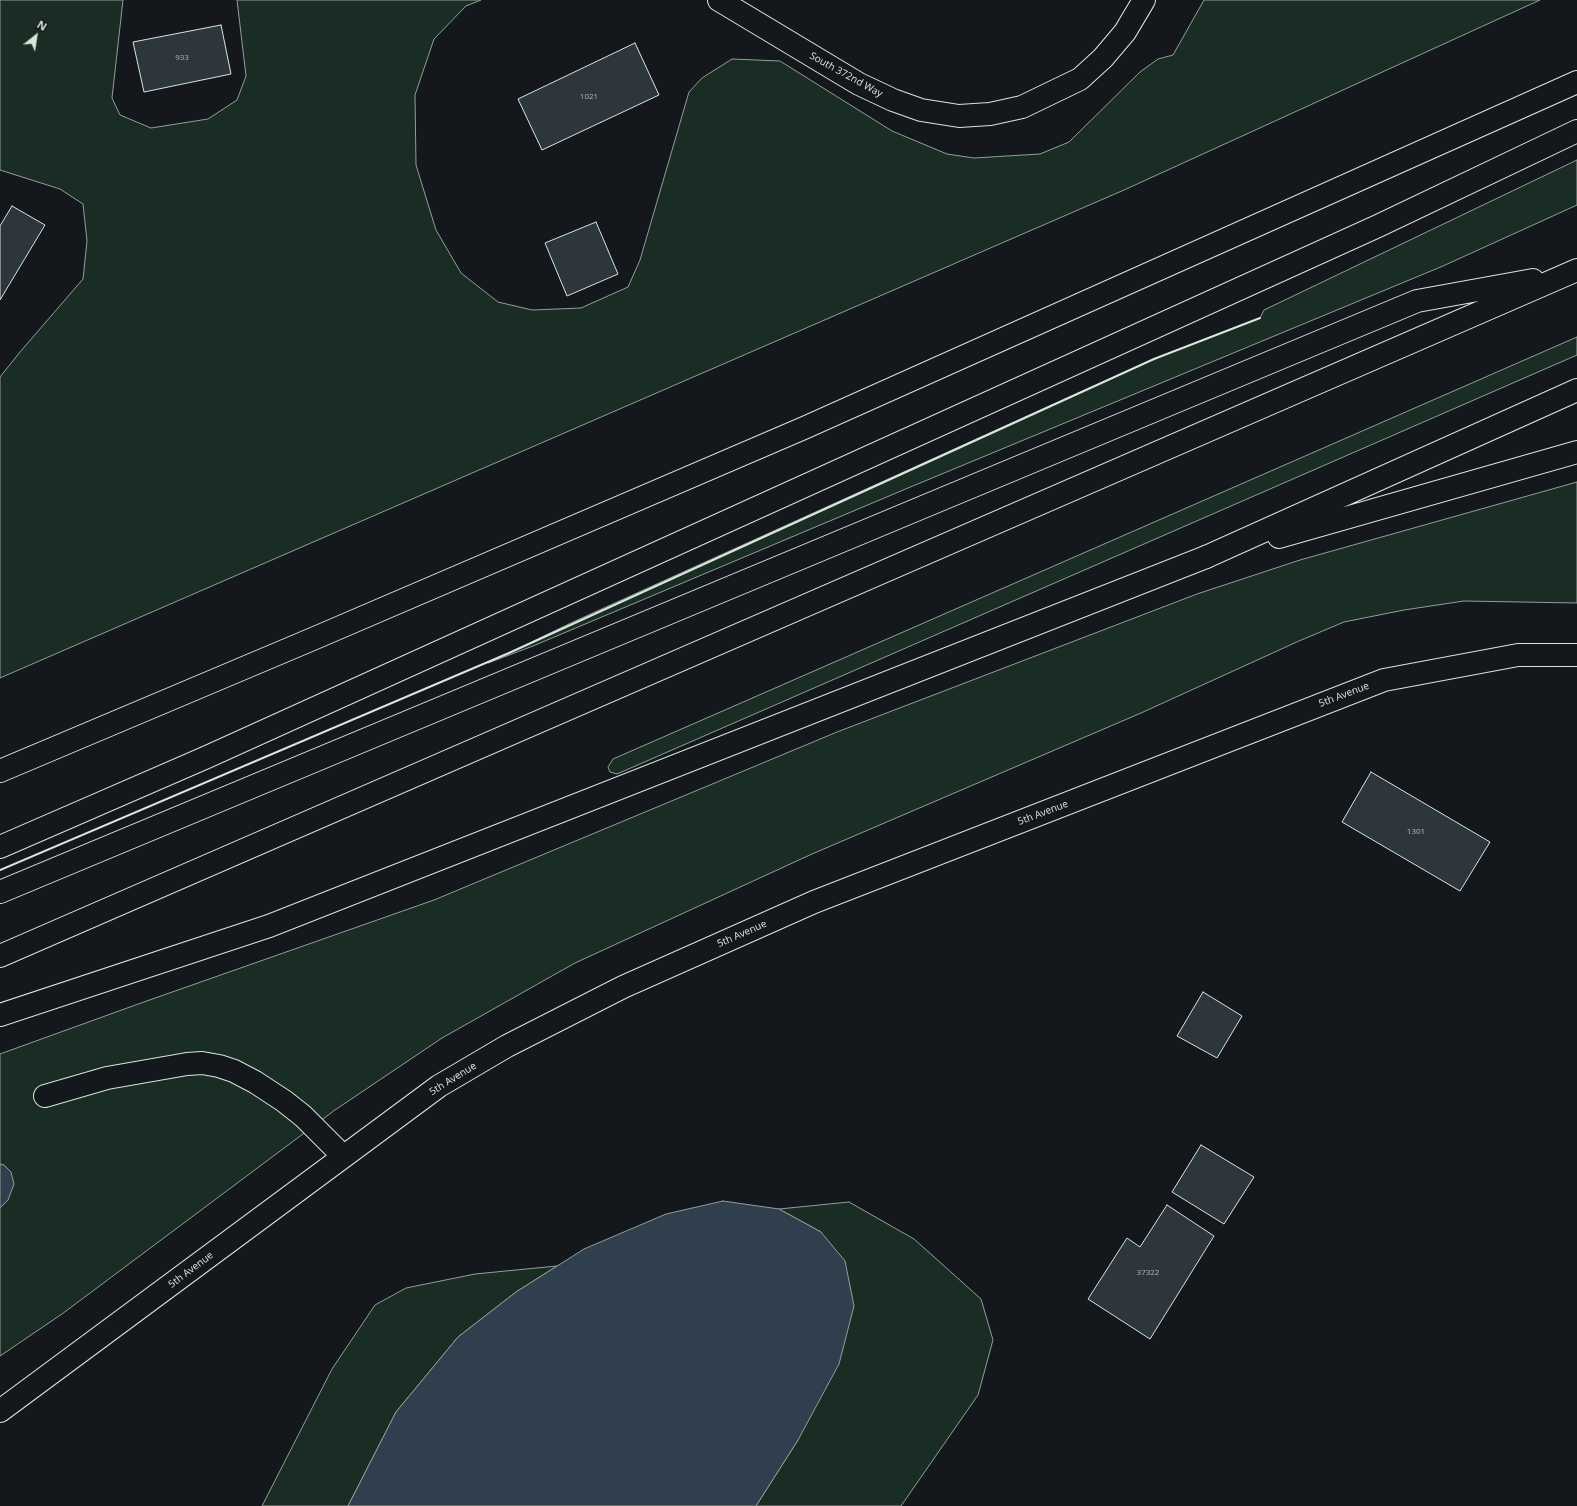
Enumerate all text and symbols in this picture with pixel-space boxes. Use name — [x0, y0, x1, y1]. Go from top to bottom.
north arrow — [16, 16, 56, 56]
text: N — [35, 16, 50, 34]
street label: South 372nd Way — [807, 50, 885, 100]
house number: 933 — [175, 53, 189, 63]
house number: 1021 — [580, 92, 598, 102]
street label: 5th Avenue — [1317, 680, 1371, 710]
street label: 5th Avenue — [1016, 798, 1070, 828]
house number: 1301 — [1407, 827, 1425, 837]
street label: 5th Avenue — [715, 918, 769, 950]
street label: 5th Avenue — [427, 1060, 479, 1098]
street label: 5th Avenue — [166, 1249, 216, 1291]
house number: 37322 — [1137, 1268, 1159, 1278]

